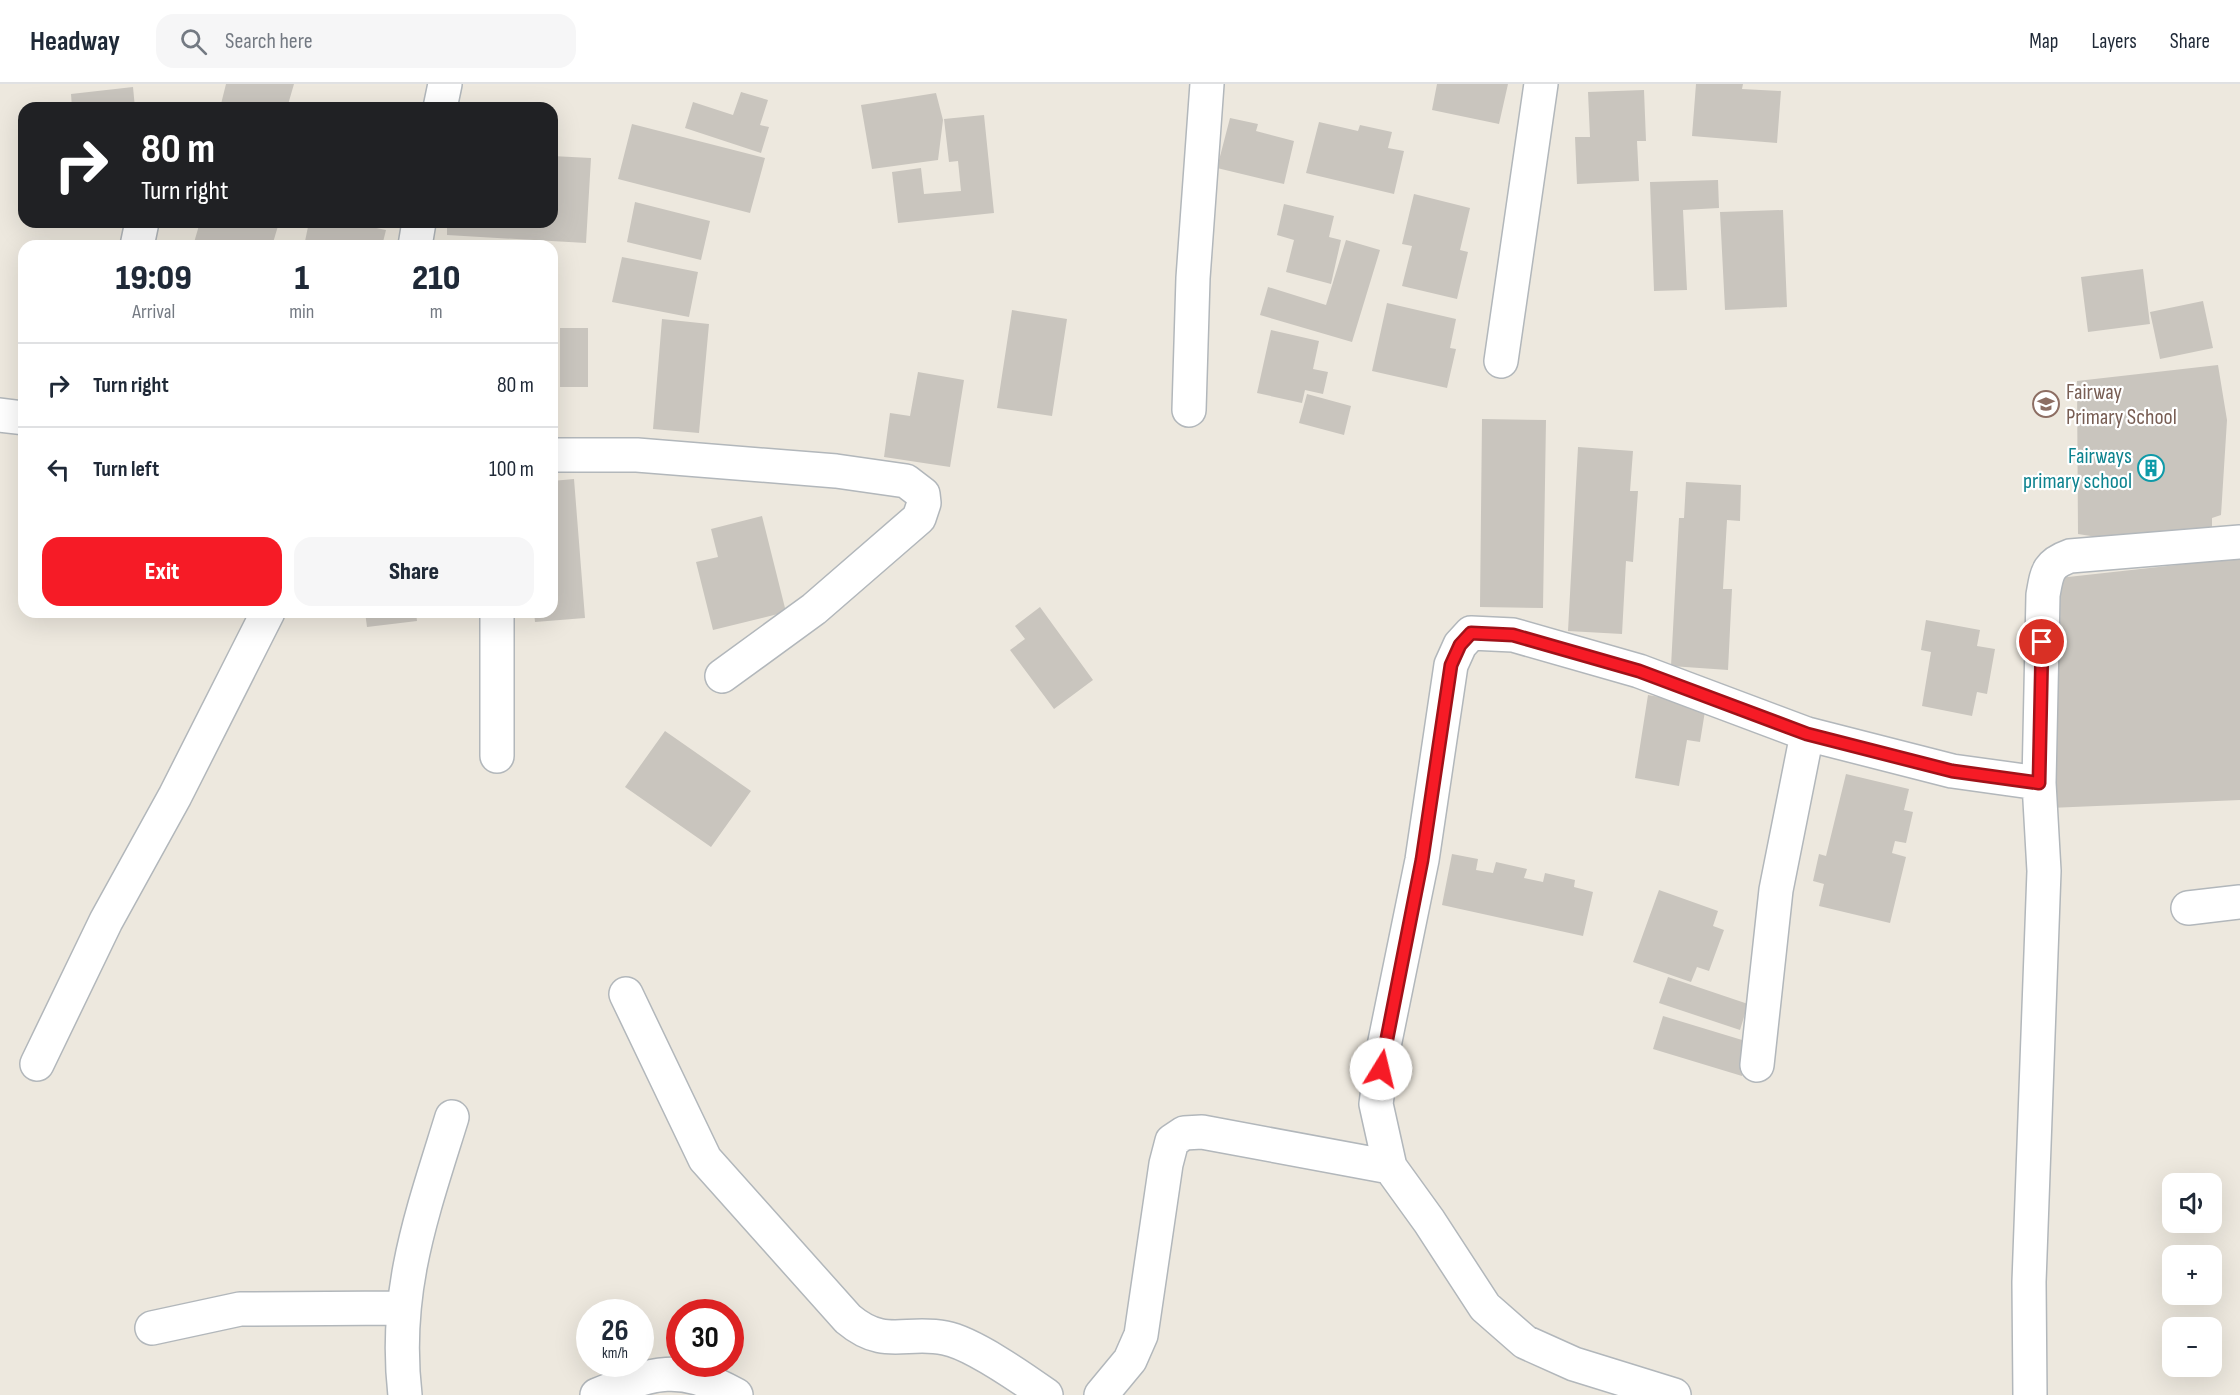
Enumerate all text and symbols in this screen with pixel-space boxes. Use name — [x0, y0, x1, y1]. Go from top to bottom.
search box — [156, 14, 576, 68]
text: Headway — [30, 25, 120, 58]
icon: search — [177, 25, 210, 58]
text: Search here — [225, 28, 312, 55]
text: Map — [2029, 29, 2058, 54]
text: Layers — [2091, 29, 2137, 54]
text: Share — [2170, 29, 2210, 54]
text: 80 m — [141, 124, 215, 175]
icon: right — [42, 126, 120, 204]
text: Turn right — [141, 175, 228, 207]
text: 19:09 — [116, 257, 192, 300]
text: 1 — [294, 257, 309, 300]
text: 210 — [412, 257, 460, 300]
text: Arrival — [132, 300, 175, 324]
text: min — [289, 300, 314, 324]
text: m — [430, 300, 443, 324]
icon: right — [42, 369, 75, 402]
text: Turn right — [93, 372, 169, 399]
text: 80 m — [497, 372, 534, 399]
place label: Fairway Primary School — [2066, 379, 2177, 431]
school or university icon: Fairway Primary School — [2031, 389, 2061, 419]
place label: Fairways primary school — [2023, 443, 2132, 495]
icon: left — [42, 453, 75, 486]
building icon: Fairways primary school — [2136, 453, 2166, 483]
text: Turn left — [93, 456, 159, 483]
text: 100 m — [489, 456, 534, 483]
button: Exit — [42, 537, 282, 606]
button: Share — [294, 537, 534, 606]
pin — [2016, 616, 2067, 667]
icon: arrive — [2025, 625, 2058, 658]
position arrow — [1349, 1037, 1413, 1101]
map controls — [2162, 1173, 2222, 1377]
button: sound — [2162, 1173, 2222, 1233]
button: + — [2162, 1245, 2222, 1305]
speed limit sign: 30 — [666, 1299, 744, 1377]
text: 26 — [601, 1313, 629, 1349]
button: − — [2162, 1317, 2222, 1377]
text: km/h — [602, 1344, 628, 1363]

